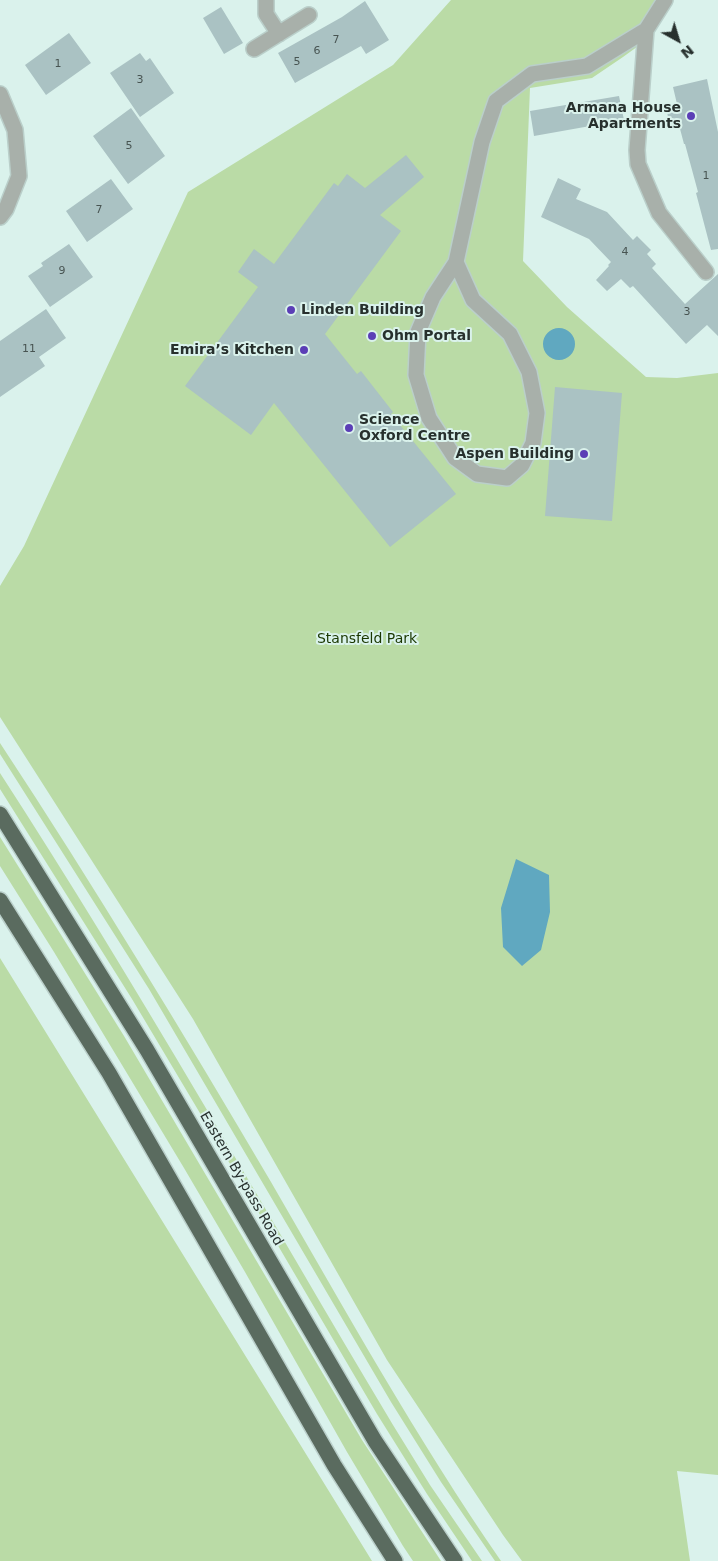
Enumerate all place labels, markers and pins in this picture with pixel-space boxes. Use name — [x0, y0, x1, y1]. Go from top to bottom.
place label: Armana House Apartments — [566, 100, 681, 132]
marker: Armana House Apartments — [685, 110, 697, 122]
place label: Linden Building — [301, 302, 424, 318]
marker: Linden Building — [285, 304, 297, 316]
place label: Ohm Portal — [382, 328, 471, 344]
marker: Ohm Portal — [366, 330, 378, 342]
place label: Emira’s Kitchen — [170, 342, 294, 358]
marker: Emira’s Kitchen — [298, 344, 310, 356]
place label: Science Oxford Centre — [359, 412, 470, 444]
marker: Science Oxford Centre — [343, 422, 355, 434]
place label: Aspen Building — [455, 446, 574, 462]
marker: Aspen Building — [578, 448, 590, 460]

